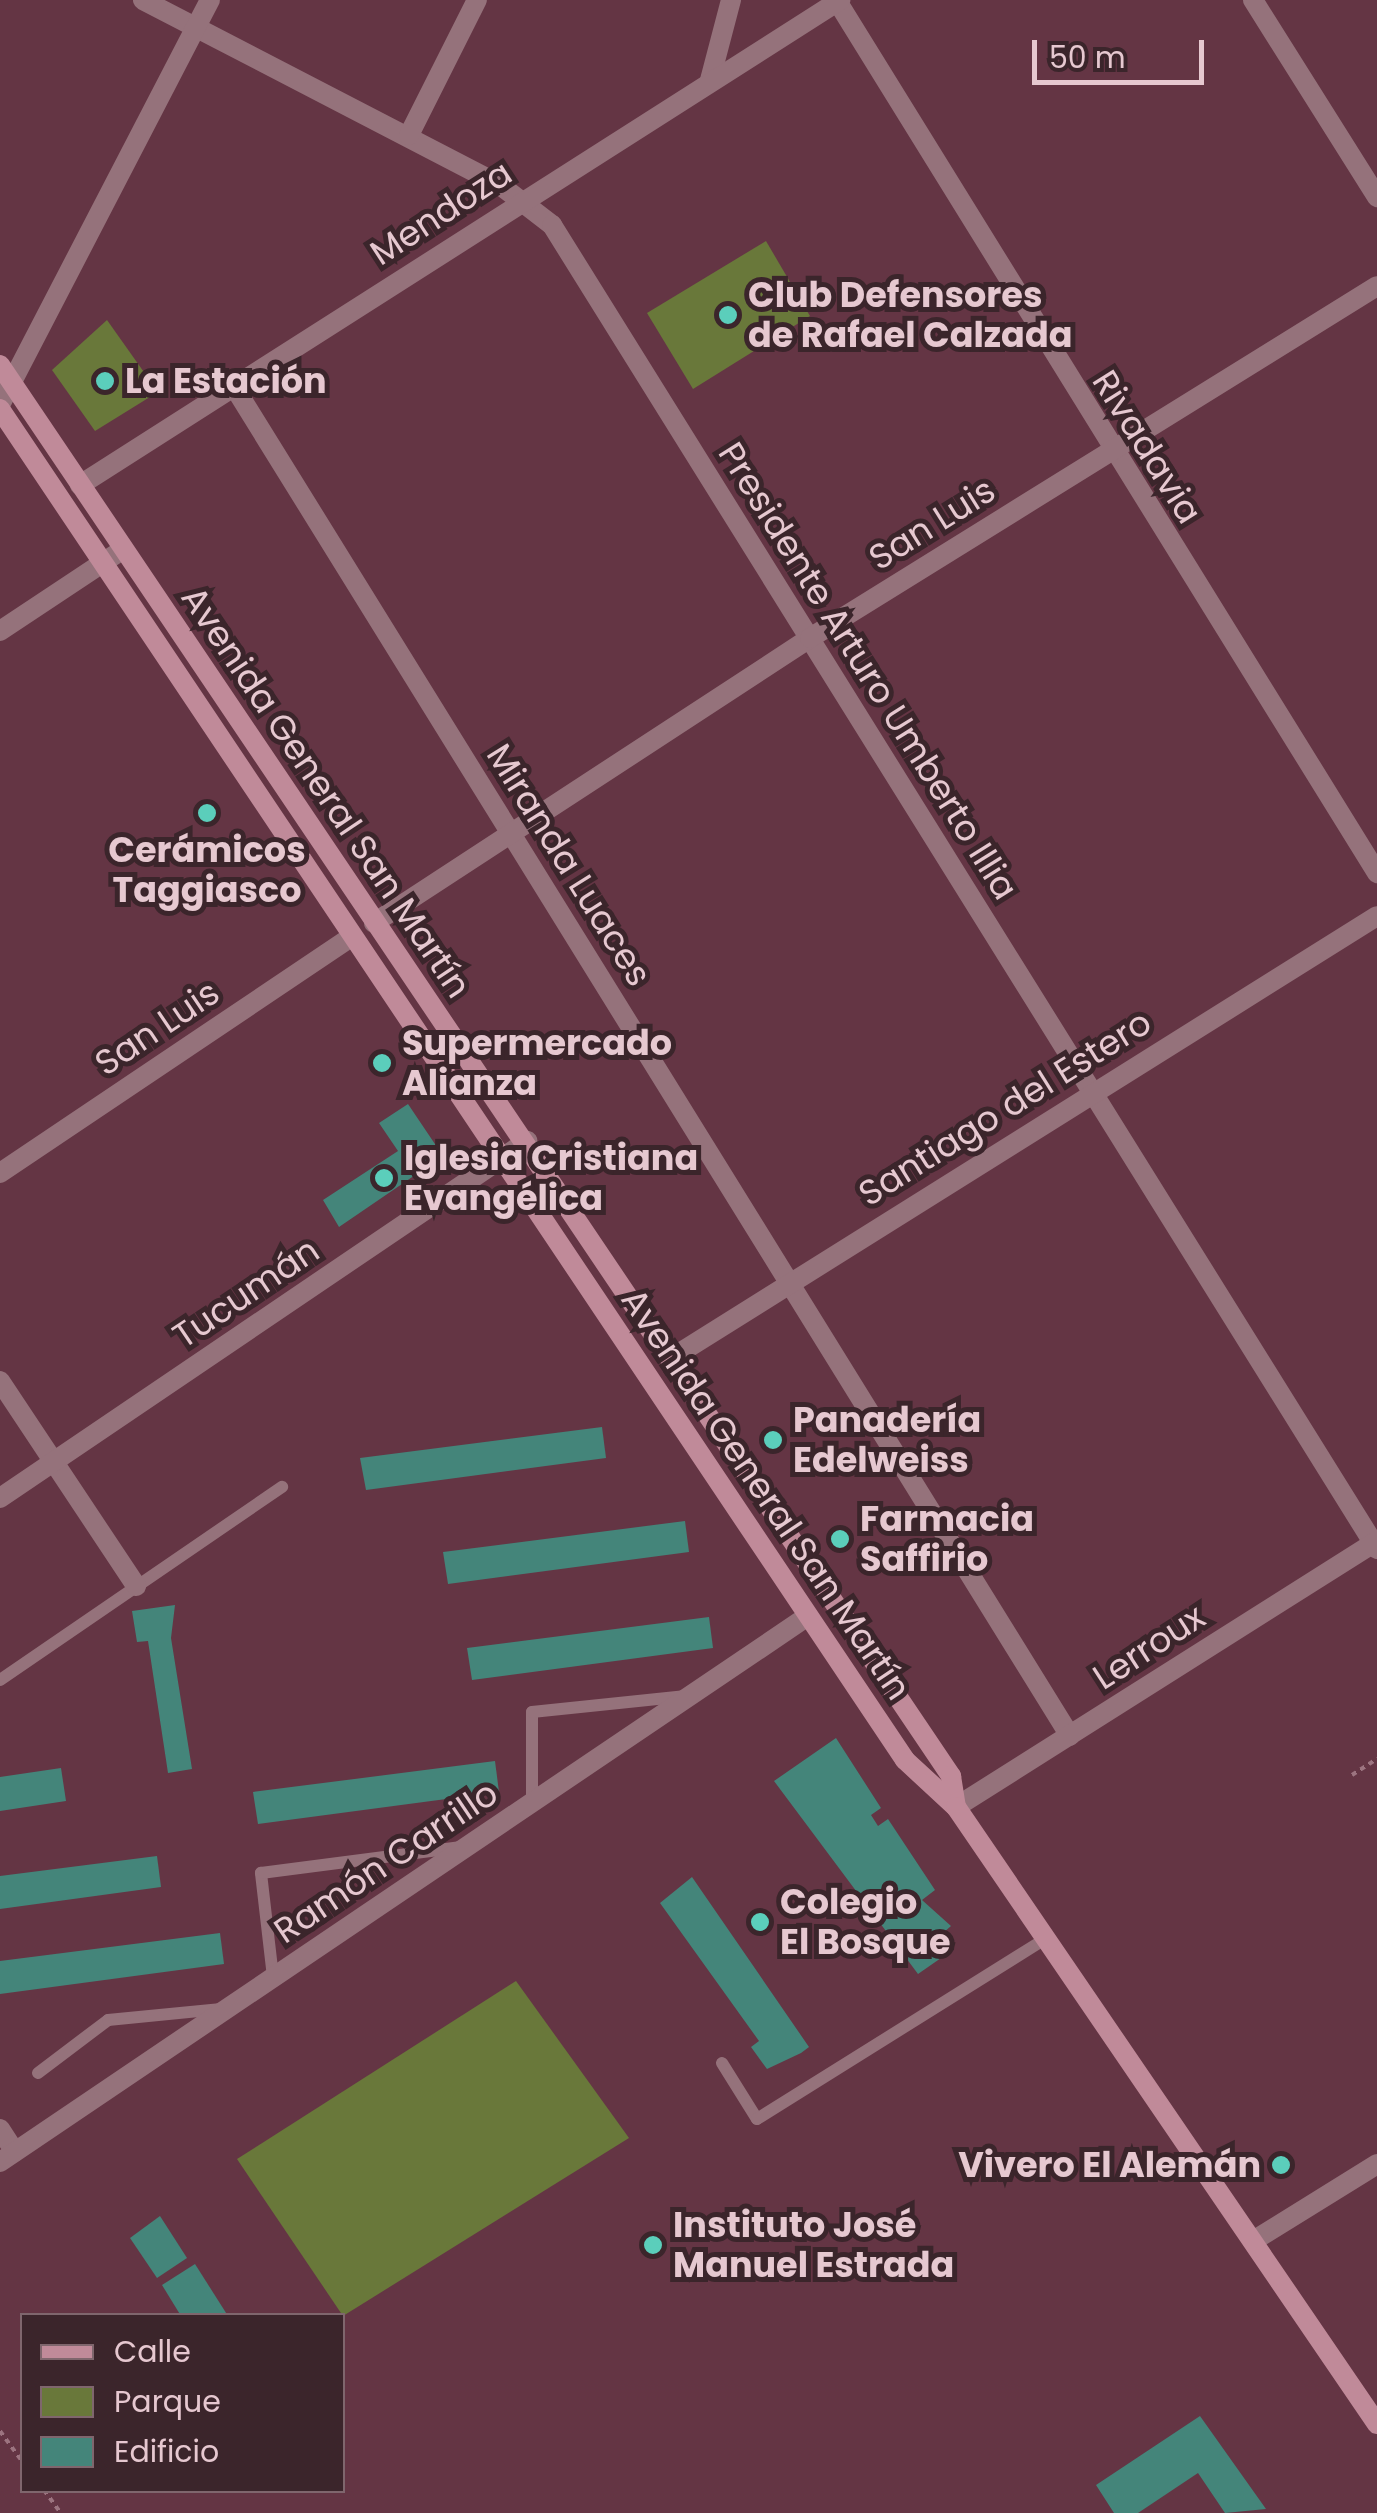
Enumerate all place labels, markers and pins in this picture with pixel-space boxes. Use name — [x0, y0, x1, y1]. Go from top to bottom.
place label: Club Defensores de Rafael Calzada — [748, 274, 1072, 356]
marker: Club Defensores de Rafael Calzada — [717, 304, 739, 326]
place label: La Estación — [125, 360, 327, 402]
marker: La Estación — [94, 370, 116, 392]
marker: Cerámicos Taggiasco — [196, 802, 218, 824]
place label: Cerámicos Taggiasco — [108, 829, 306, 911]
place label: Supermercado Alianza — [402, 1022, 672, 1104]
marker: Supermercado Alianza — [371, 1052, 393, 1074]
place label: Iglesia Cristiana Evangélica — [404, 1137, 698, 1219]
marker: Iglesia Cristiana Evangélica — [373, 1167, 395, 1189]
place label: Panadería Edelweiss — [793, 1399, 981, 1481]
marker: Panadería Edelweiss — [762, 1429, 784, 1451]
place label: Farmacia Saffirio — [860, 1498, 1034, 1580]
marker: Farmacia Saffirio — [829, 1528, 851, 1550]
place label: Colegio El Bosque — [780, 1881, 950, 1963]
marker: Colegio El Bosque — [749, 1911, 771, 1933]
place label: Vivero El Alemán — [958, 2144, 1261, 2186]
marker: Vivero El Alemán — [1270, 2154, 1292, 2176]
place label: Instituto José Manuel Estrada — [673, 2204, 954, 2286]
marker: Instituto José Manuel Estrada — [642, 2234, 664, 2256]

